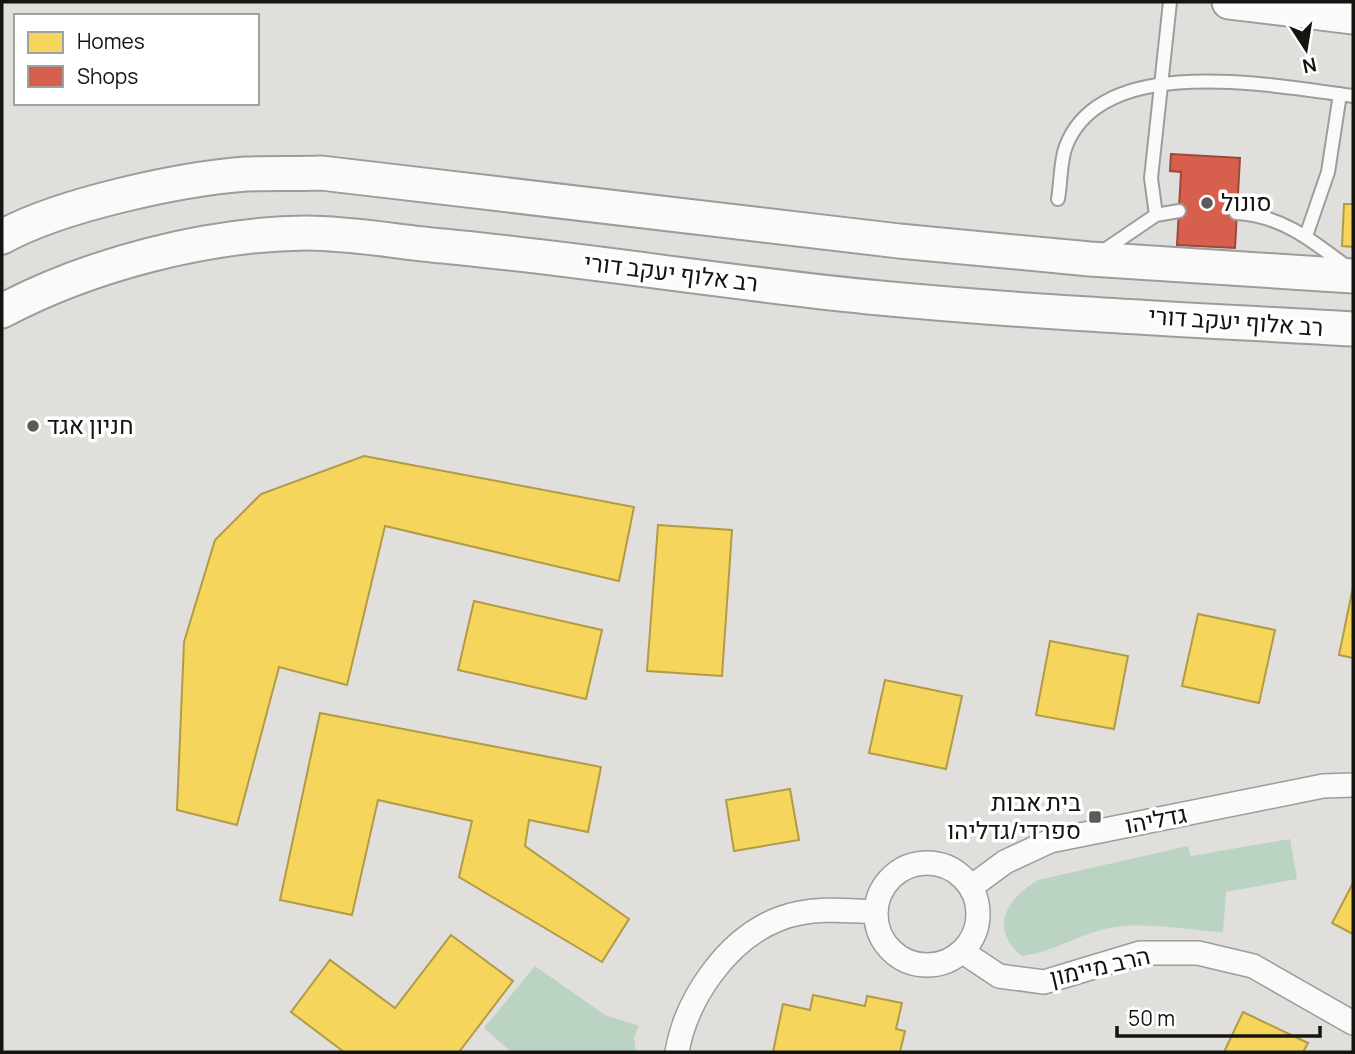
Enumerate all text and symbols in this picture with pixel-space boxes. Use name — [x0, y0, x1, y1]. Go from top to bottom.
legend — [14, 14, 259, 105]
north arrow — [1271, 14, 1341, 84]
text: Homes — [77, 27, 145, 55]
text: N — [1300, 51, 1319, 80]
text: Shops — [77, 62, 138, 90]
place label: סונול — [1221, 185, 1271, 218]
marker: סונול — [1199, 195, 1215, 211]
street label: רב אלוף יעקב דורי — [582, 244, 760, 299]
street label: רב אלוף יעקב דורי — [1148, 298, 1325, 343]
place label: חניון אגד — [47, 408, 133, 441]
marker: חניון אגד — [25, 418, 41, 434]
place label: בית אבות ספרדי/גדליהו — [947, 785, 1081, 846]
street label: גדליהו — [1122, 796, 1190, 841]
marker: בית אבות ספרדי/גדליהו — [1087, 809, 1103, 825]
street label: הרב מיימון — [1046, 938, 1153, 993]
scale bar — [1117, 995, 1320, 1038]
text: 50 m — [1128, 1004, 1175, 1032]

